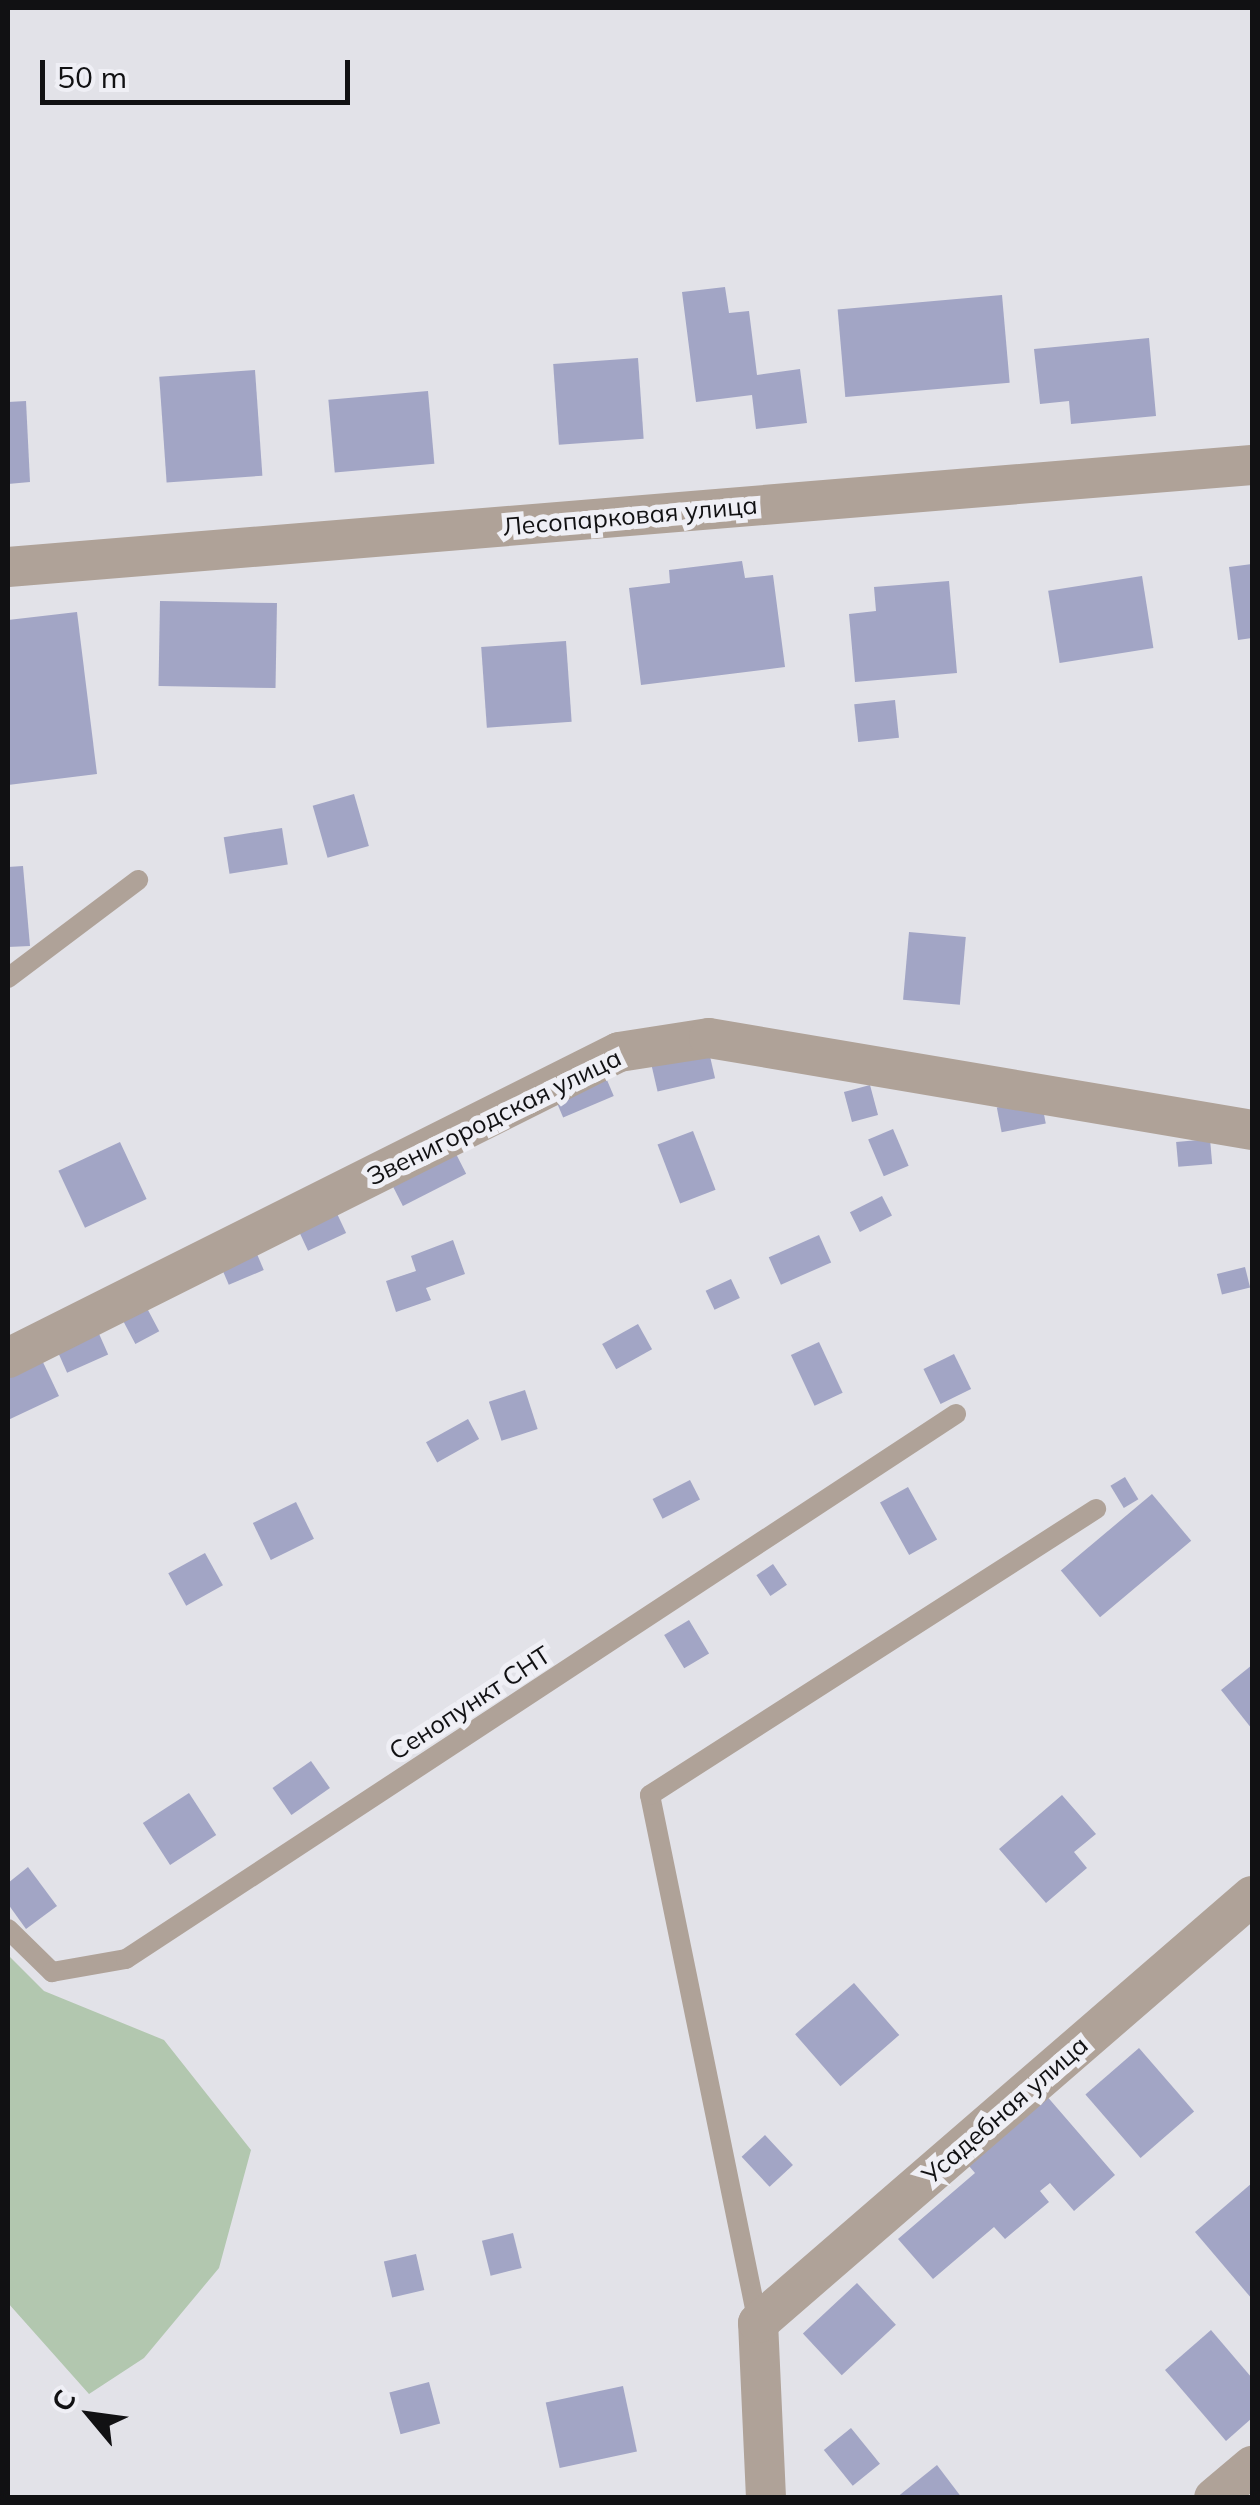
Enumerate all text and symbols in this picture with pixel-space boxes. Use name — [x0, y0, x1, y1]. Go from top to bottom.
scale bar — [45, 40, 355, 102]
text: 50 m — [57, 58, 127, 96]
street label: Лесопарковая улица — [501, 490, 759, 542]
street label: Звенигородская улица — [362, 1042, 626, 1192]
street label: Сенопункт СНТ — [384, 1640, 556, 1766]
street label: Усадебная улица — [916, 2030, 1094, 2190]
north arrow — [40, 2365, 140, 2465]
text: С — [43, 2383, 83, 2417]

